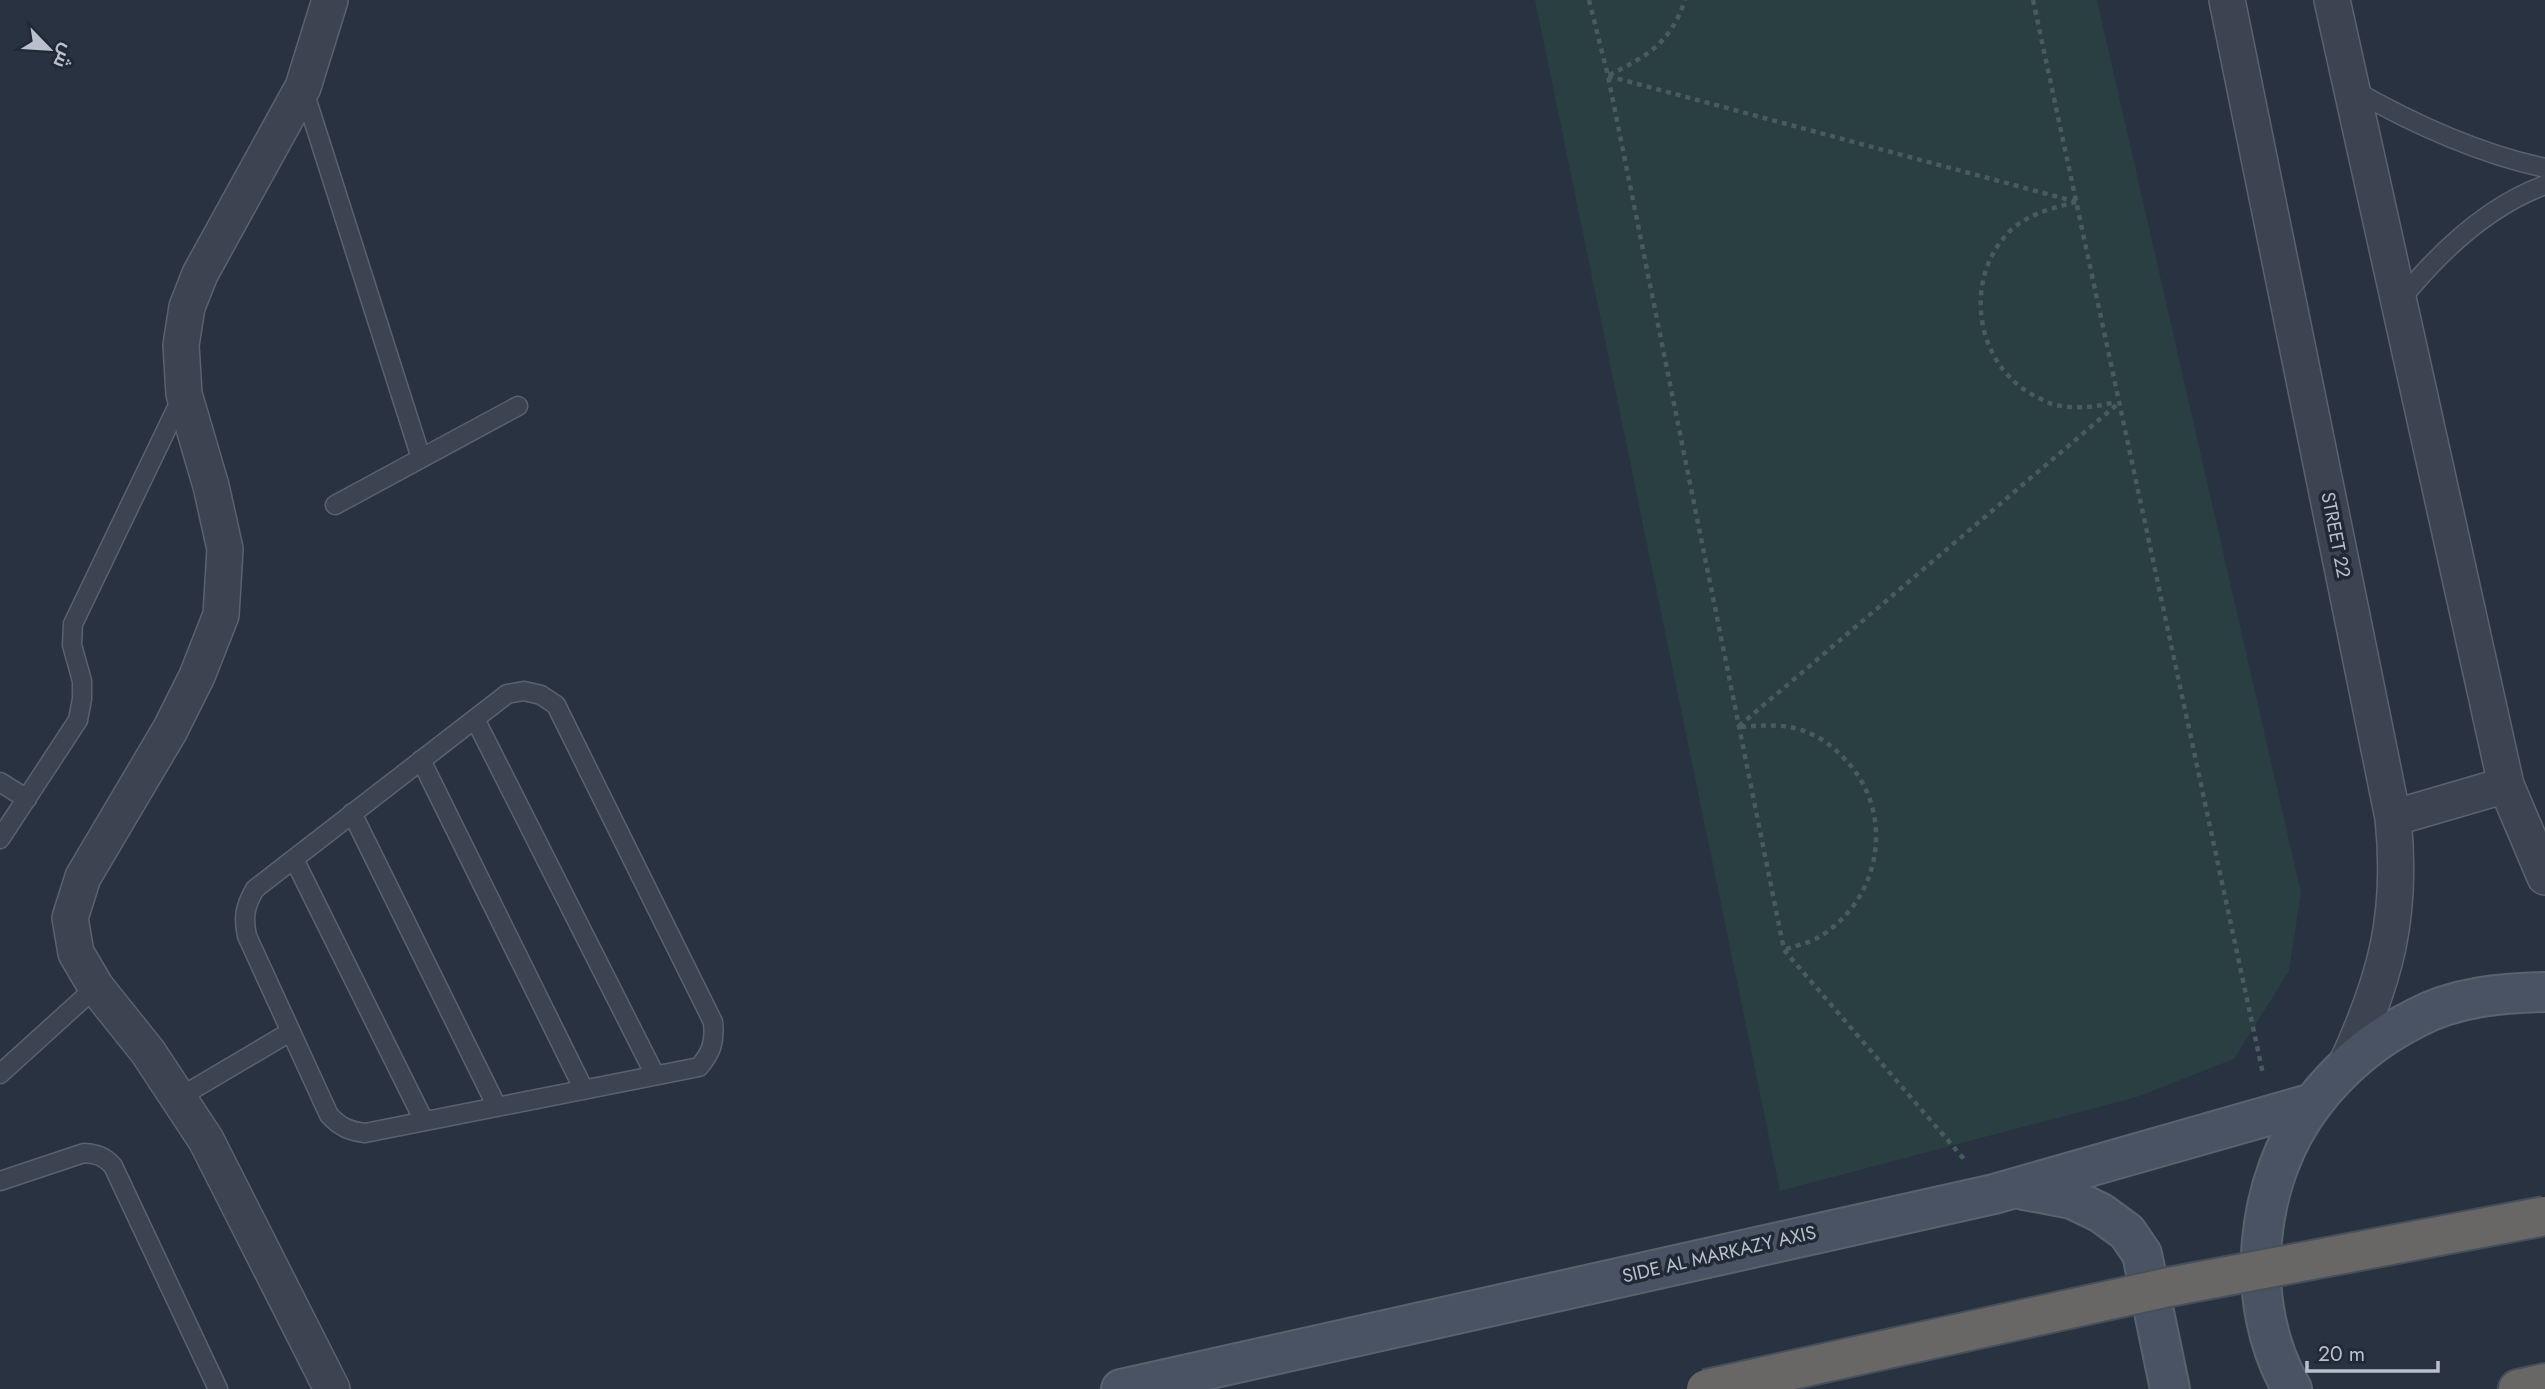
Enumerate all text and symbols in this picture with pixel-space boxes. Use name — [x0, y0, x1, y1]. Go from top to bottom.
north arrow — [14, 14, 84, 84]
text: ش — [47, 39, 81, 73]
street label: STREET 22 — [2314, 490, 2358, 580]
street label: SIDE AL MARKAZY AXIS — [1619, 1219, 1819, 1289]
scale bar — [2307, 1330, 2438, 1374]
text: 20 m — [2318, 1339, 2365, 1369]

